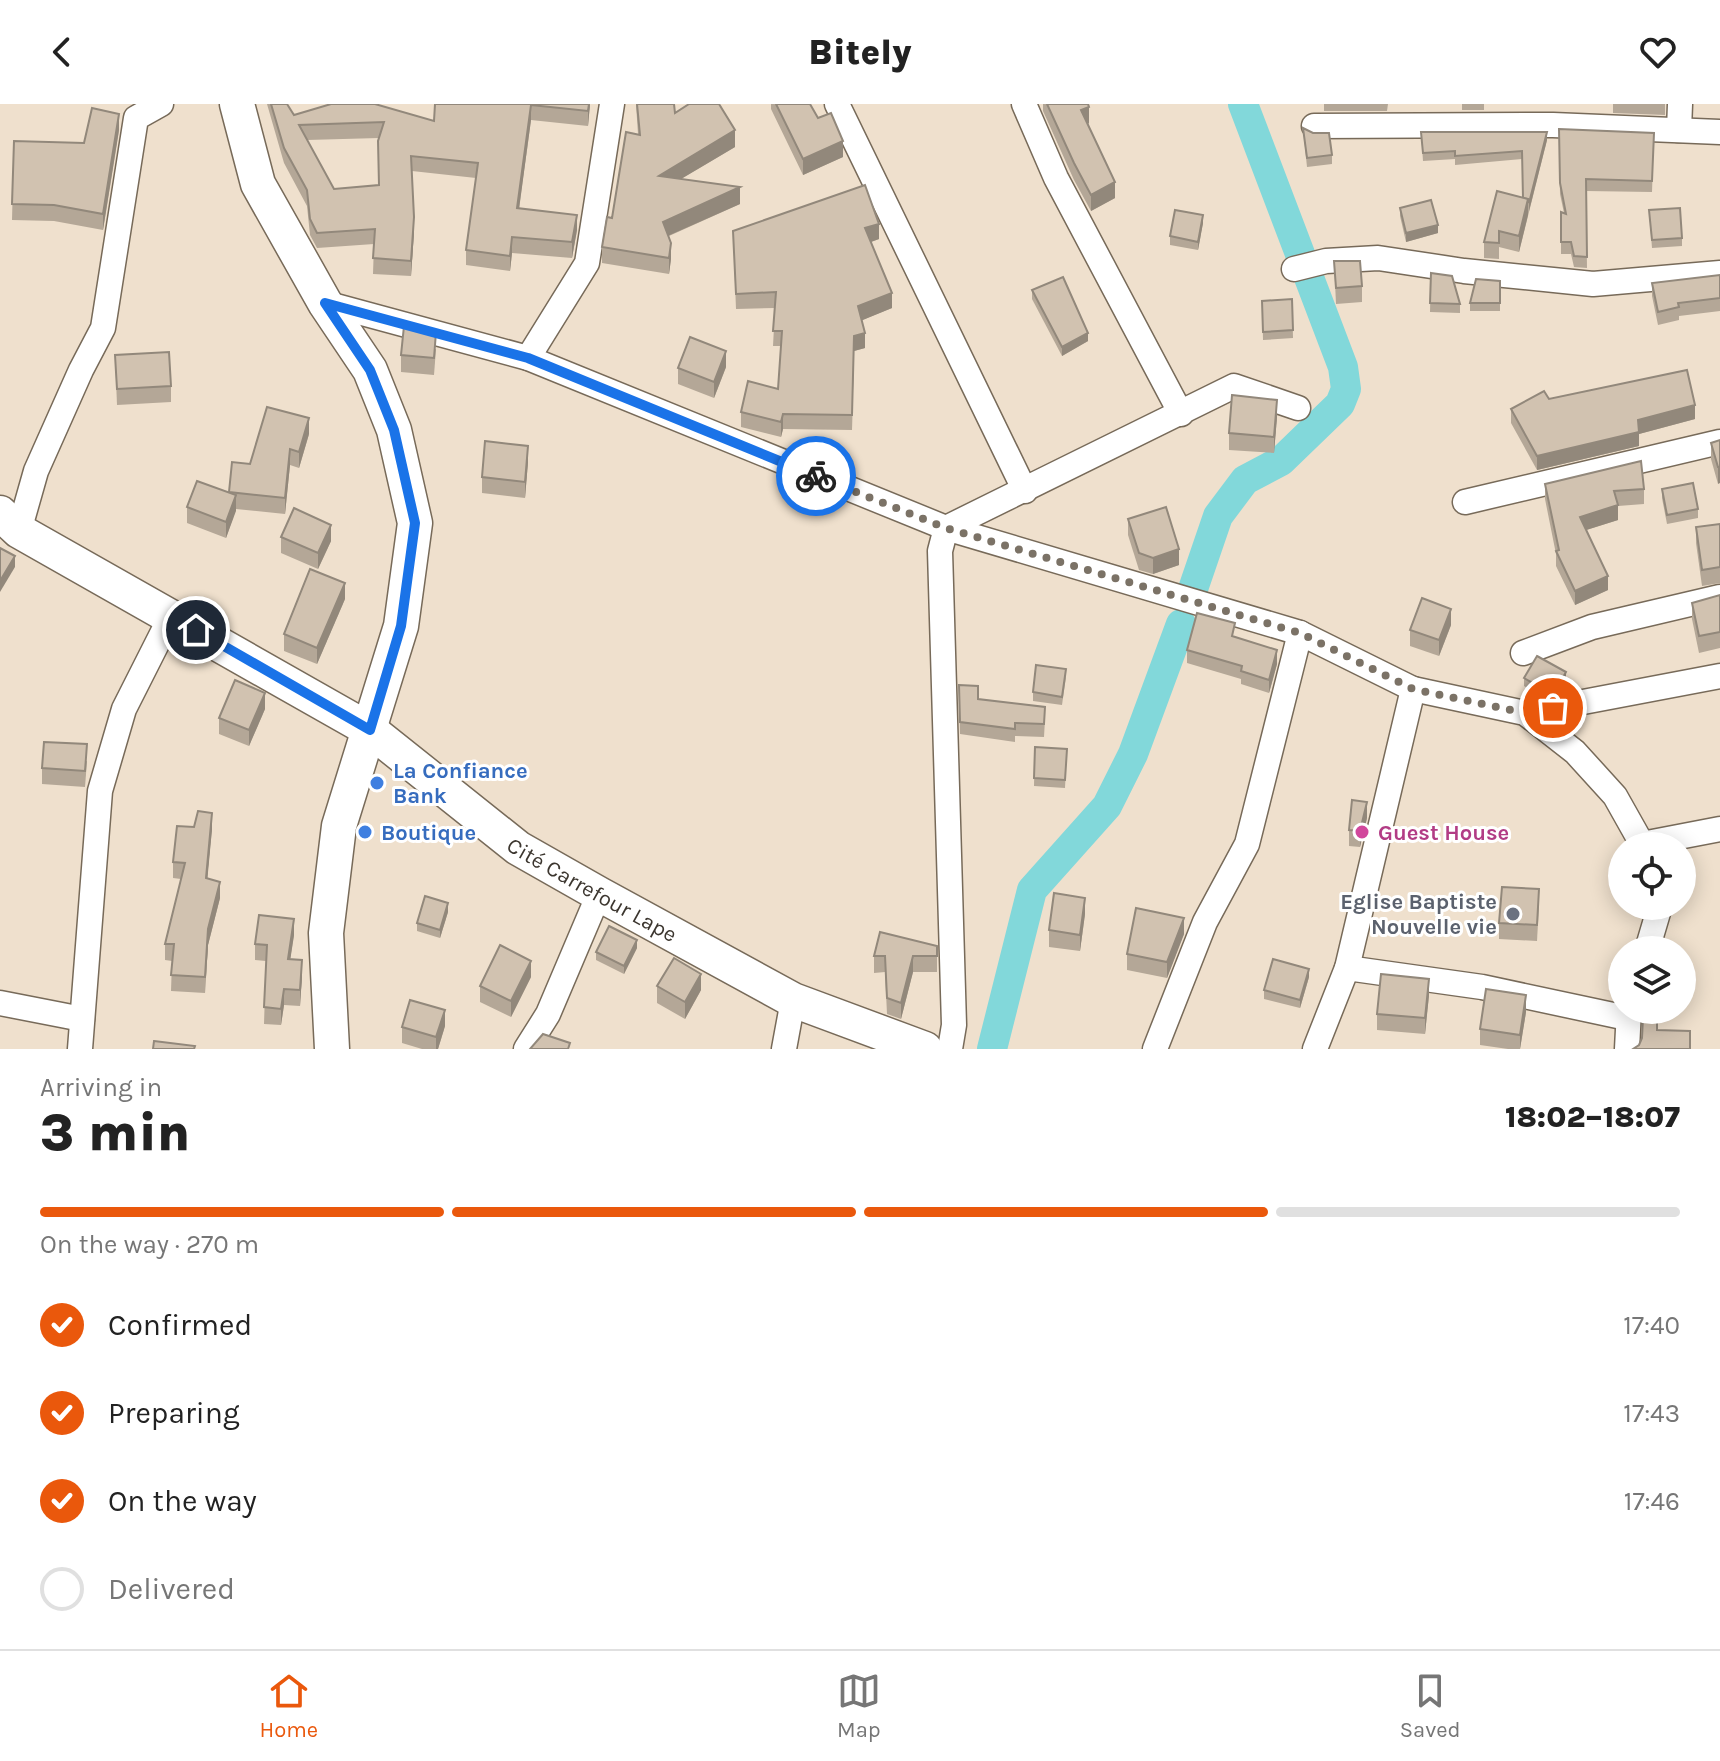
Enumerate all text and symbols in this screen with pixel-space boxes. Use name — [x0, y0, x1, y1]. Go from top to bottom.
icon: back — [40, 30, 84, 74]
icon: heart — [1636, 30, 1680, 74]
text: Bitely — [808, 31, 912, 73]
courier — [776, 436, 856, 516]
icon: bike — [794, 454, 838, 498]
pin — [162, 596, 230, 664]
icon: home — [174, 608, 218, 652]
pin — [1519, 674, 1587, 742]
icon: bag — [1531, 686, 1575, 730]
place label: La Confiance Bank — [393, 758, 528, 809]
marker: La Confiance Bank — [368, 774, 386, 792]
place label: Boutique — [381, 820, 476, 846]
place label: Guest House — [1378, 820, 1509, 846]
marker: Boutique — [356, 823, 374, 841]
marker: Guest House — [1353, 823, 1371, 841]
street label: Cité Carrefour Lape — [501, 832, 681, 948]
map controls — [1608, 832, 1696, 1024]
button: locate — [1608, 832, 1696, 920]
place label: Eglise Baptiste Nouvelle vie — [1340, 889, 1497, 940]
marker: Eglise Baptiste Nouvelle vie — [1504, 905, 1522, 923]
button: layers — [1608, 936, 1696, 1024]
text: Arriving in — [40, 1072, 162, 1103]
text: 18:02–18:07 — [1505, 1099, 1680, 1135]
text: 3 min — [40, 1102, 190, 1163]
text: On the way · 270 m — [40, 1229, 259, 1260]
icon: check — [40, 1303, 84, 1347]
text: Confirmed — [108, 1307, 252, 1343]
text: 17:40 — [1623, 1310, 1680, 1341]
icon: check — [40, 1391, 84, 1435]
text: Preparing — [108, 1395, 240, 1431]
text: 17:43 — [1623, 1398, 1680, 1429]
icon: check — [40, 1479, 84, 1523]
text: On the way — [108, 1483, 257, 1519]
text: 17:46 — [1624, 1486, 1680, 1517]
text: Delivered — [108, 1571, 235, 1607]
tab: Home — [259, 1669, 318, 1743]
tab: Map — [837, 1669, 881, 1743]
tab: Saved — [1400, 1669, 1461, 1743]

